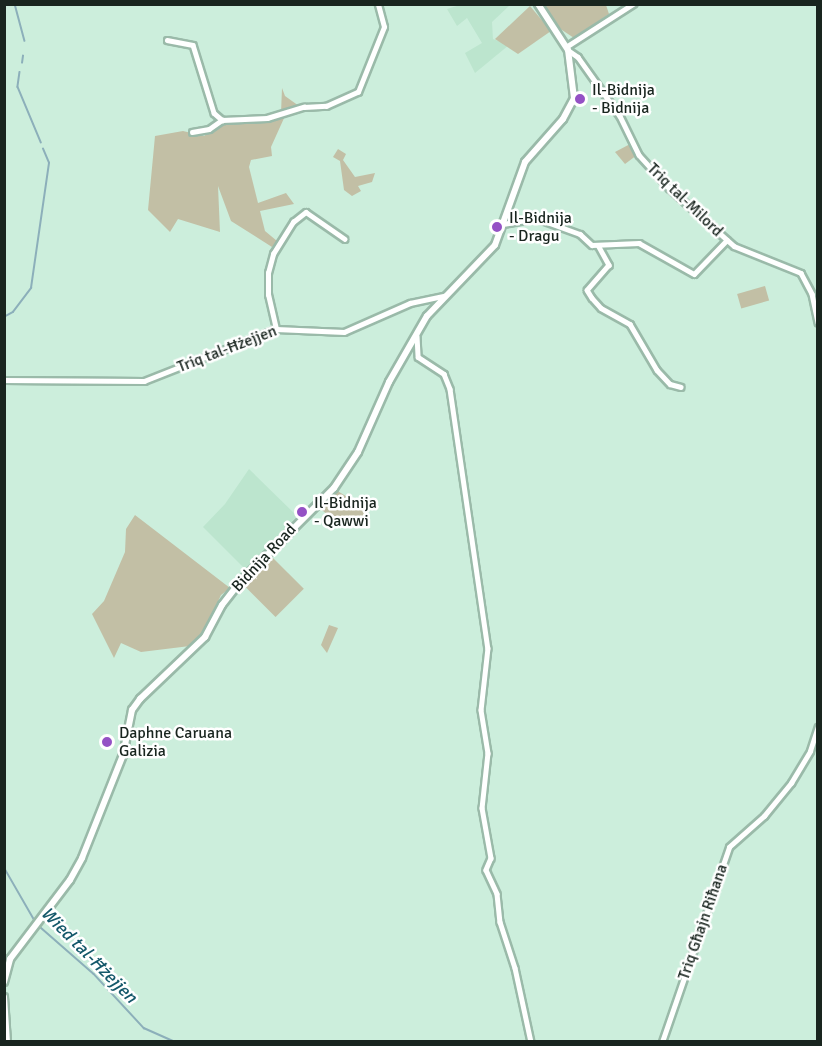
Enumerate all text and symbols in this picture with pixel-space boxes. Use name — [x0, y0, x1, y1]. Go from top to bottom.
place label: Il-Bidnija - Bidnija — [592, 80, 655, 118]
marker: Il-Bidnija - Bidnija — [573, 92, 587, 106]
street label: Triq tal-Milord — [643, 159, 727, 241]
place label: Il-Bidnija - Dragu — [509, 208, 572, 246]
marker: Il-Bidnija - Dragu — [490, 220, 504, 234]
street label: Triq tal-Ħżejjen — [175, 321, 279, 377]
place label: Il-Bidnija - Qawwi — [314, 493, 377, 531]
marker: Il-Bidnija - Qawwi — [295, 505, 309, 519]
street label: Bidnija Road — [228, 520, 300, 596]
place label: Daphne Caruana Galizia — [119, 723, 232, 761]
marker: Daphne Caruana Galizia — [100, 735, 114, 749]
street label: Triq Għajn Riħana — [674, 862, 732, 982]
water label: Wied tal-Ħżejjen — [36, 902, 142, 1008]

